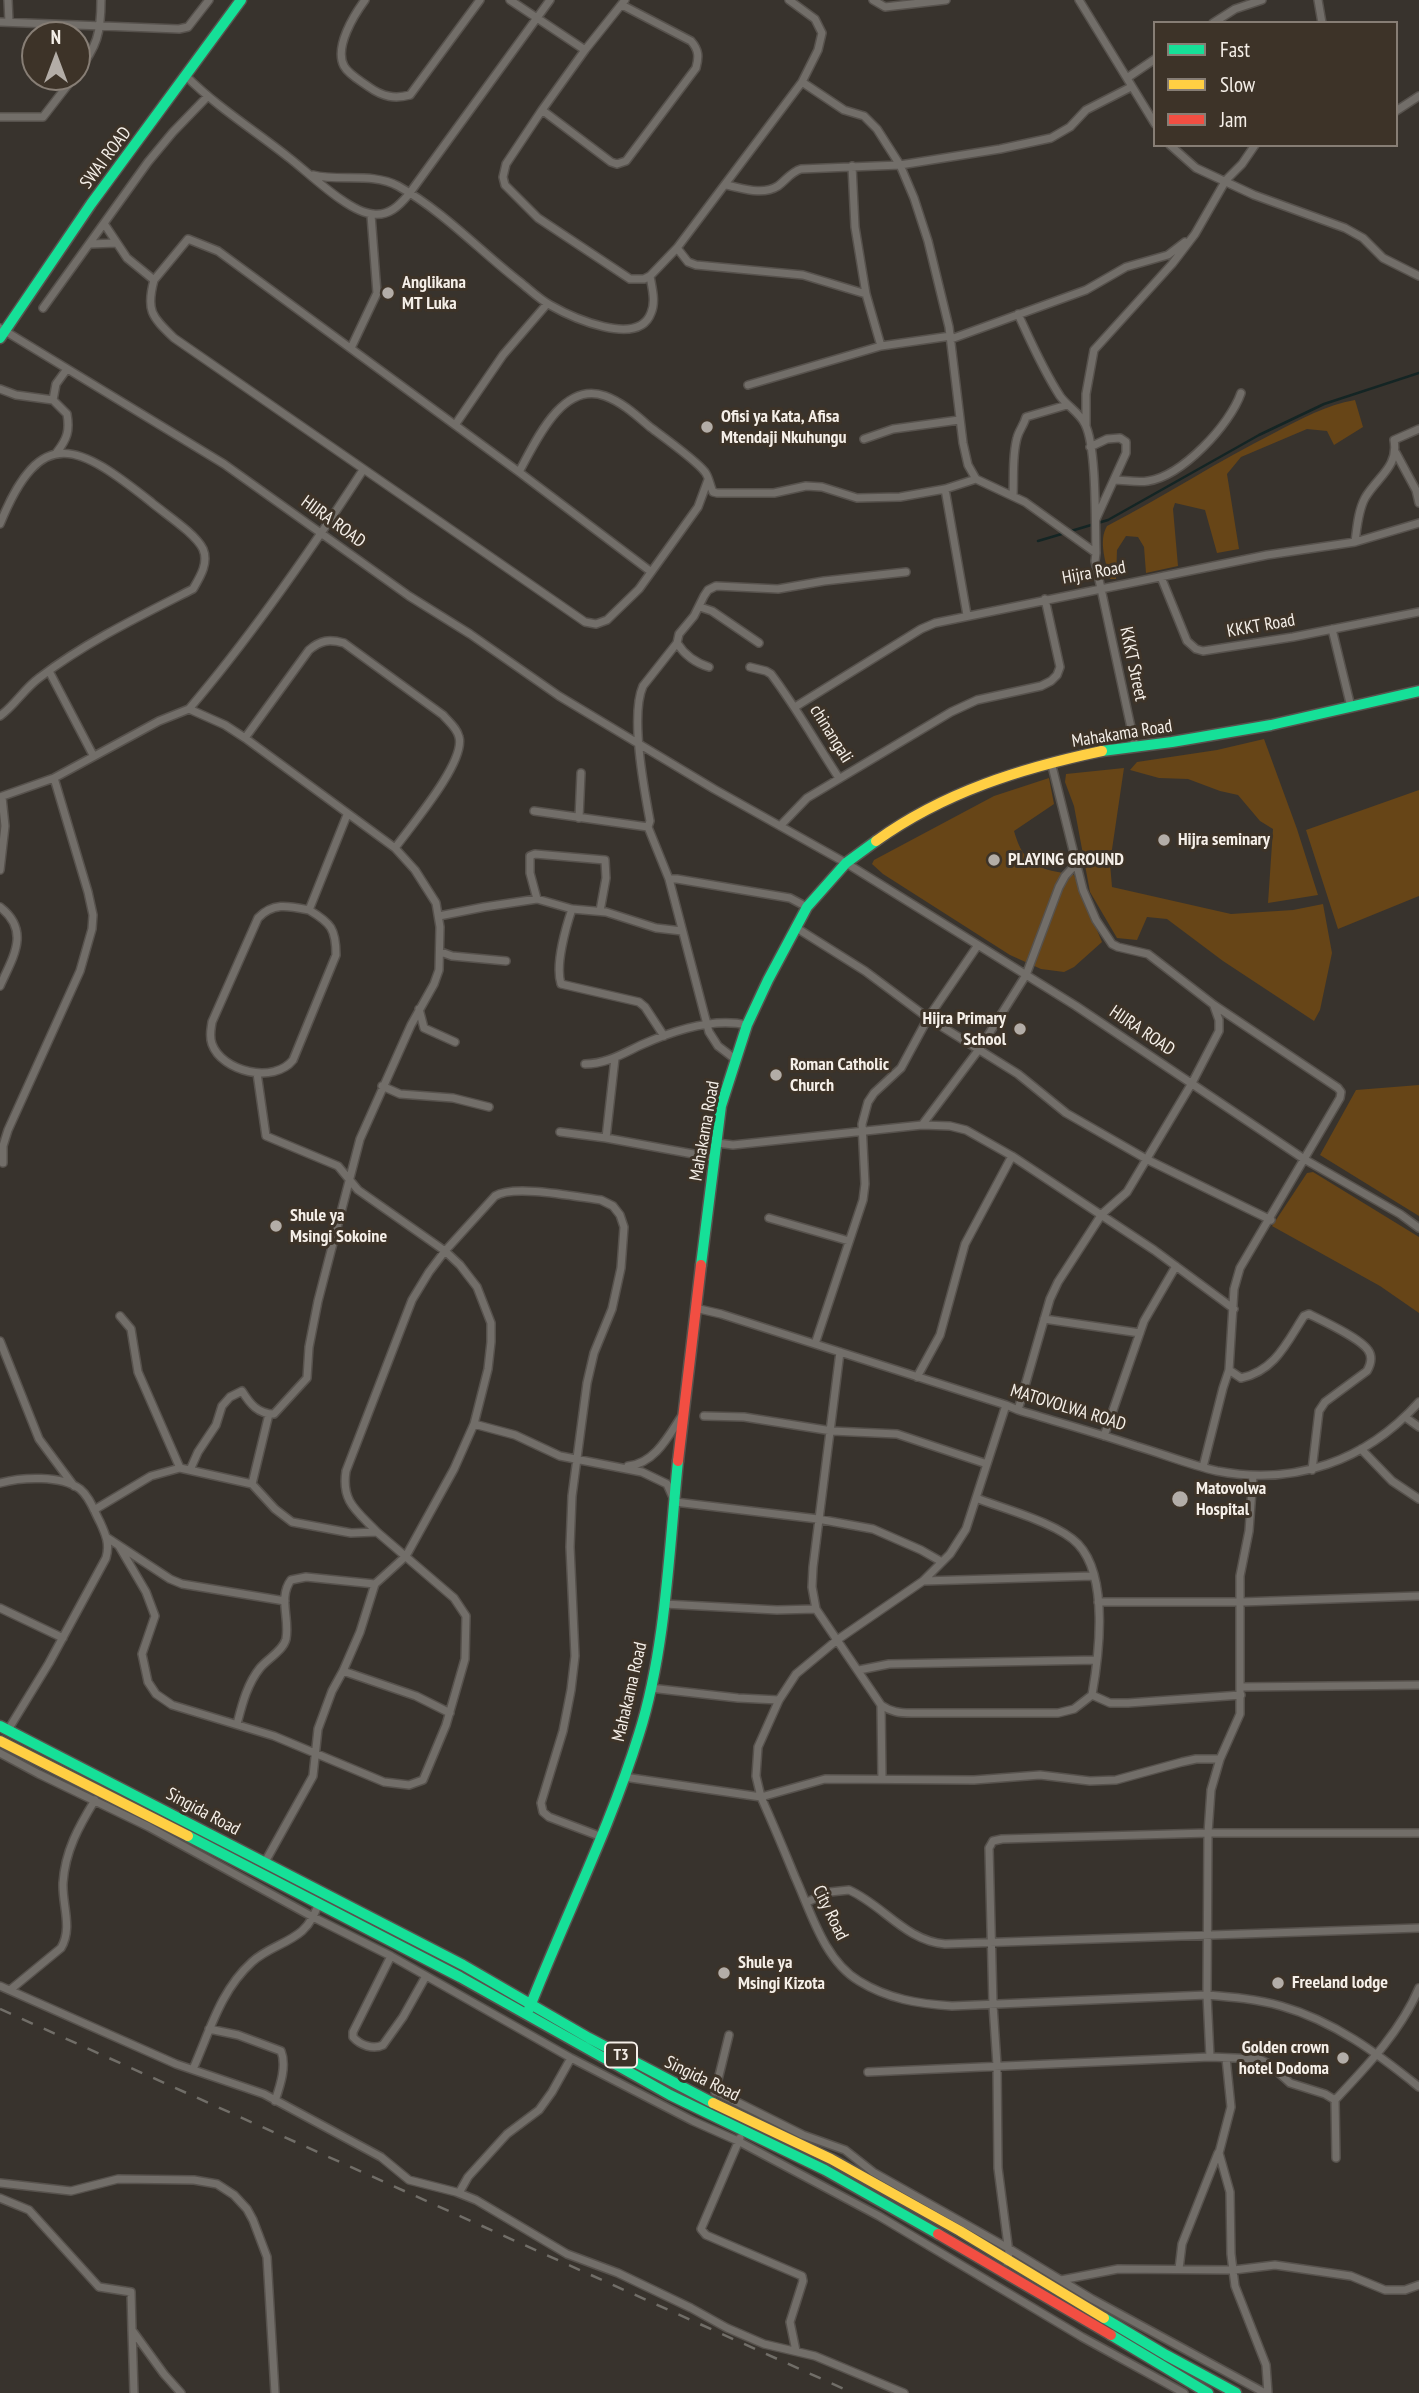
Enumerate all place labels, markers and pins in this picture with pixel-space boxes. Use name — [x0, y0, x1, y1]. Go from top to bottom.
place label: Anglikana MT Luka — [402, 272, 466, 314]
marker: Anglikana MT Luka — [380, 285, 396, 301]
place label: Ofisi ya Kata, Afisa Mtendaji Nkuhungu — [721, 406, 847, 448]
marker: Ofisi ya Kata, Afisa Mtendaji Nkuhungu — [699, 419, 715, 435]
place label: Hijra seminary — [1178, 829, 1270, 851]
marker: Hijra seminary — [1156, 832, 1172, 848]
place label: PLAYING GROUND — [1008, 849, 1124, 871]
marker: PLAYING GROUND — [986, 852, 1002, 868]
place label: Hijra Primary School — [923, 1008, 1006, 1050]
marker: Hijra Primary School — [1012, 1021, 1028, 1037]
place label: Roman Catholic Church — [790, 1054, 889, 1096]
marker: Roman Catholic Church — [768, 1067, 784, 1083]
place label: Shule ya Msingi Sokoine — [290, 1205, 387, 1248]
marker: Shule ya Msingi Sokoine — [268, 1218, 284, 1234]
place label: Matovolwa Hospital — [1196, 1478, 1266, 1520]
marker: Matovolwa Hospital — [1170, 1489, 1190, 1509]
place label: Shule ya Msingi Kizota — [738, 1952, 825, 1994]
marker: Shule ya Msingi Kizota — [716, 1965, 732, 1981]
place label: Freeland lodge — [1292, 1972, 1388, 1994]
marker: Freeland lodge — [1270, 1975, 1286, 1991]
place label: Golden crown hotel Dodoma — [1239, 2037, 1329, 2080]
marker: Golden crown hotel Dodoma — [1335, 2050, 1351, 2066]

